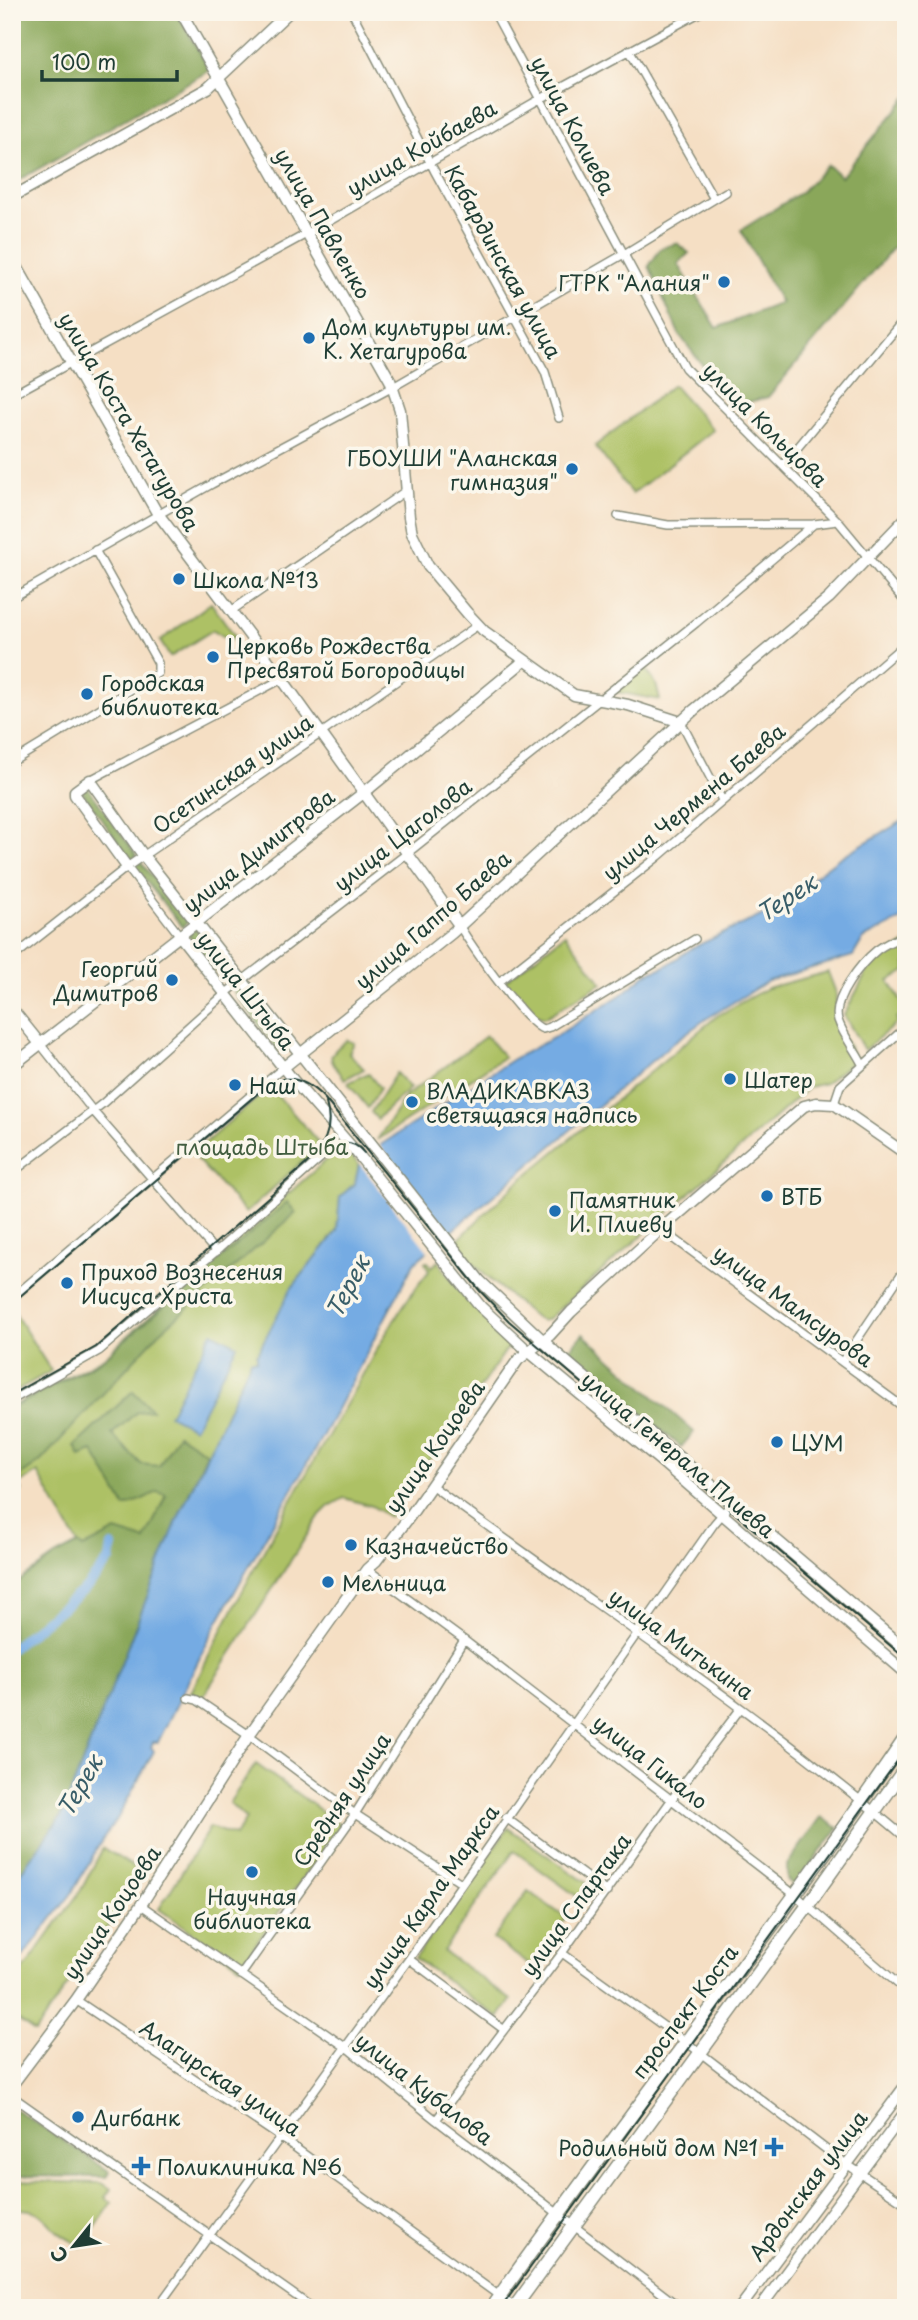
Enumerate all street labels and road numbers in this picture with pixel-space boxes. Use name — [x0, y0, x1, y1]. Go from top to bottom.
street label: улица Колиева — [524, 50, 624, 200]
street label: улица Койбаева — [340, 91, 502, 203]
street label: улица Павленко — [268, 142, 380, 304]
street label: Кабардинская улица — [437, 158, 571, 365]
street label: улица Коста Хетагурова — [52, 305, 208, 537]
street label: улица Кольцова — [696, 354, 836, 494]
street label: Осетинская улица — [145, 705, 319, 840]
street label: улица Чермена Баева — [594, 715, 792, 887]
street label: улица Цаголова — [326, 770, 478, 898]
street label: улица Димитрова — [175, 780, 341, 920]
street label: улица Гаппо Баева — [347, 842, 517, 996]
street label: улица Штыба — [190, 924, 304, 1056]
street label: улица Мамсурова — [707, 1236, 881, 1374]
street label: улица Генерала Плиева — [575, 1363, 783, 1545]
street label: улица Коцоева — [376, 1373, 492, 1519]
street label: улица Митькина — [603, 1579, 762, 1707]
street label: улица Гикало — [587, 1706, 715, 1816]
street label: Средняя улица — [284, 1725, 398, 1872]
street label: улица Карла Маркса — [354, 1797, 506, 1995]
street label: улица Спартака — [512, 1825, 638, 1982]
street label: улица Коцоева — [54, 1838, 168, 1986]
street label: проспект Коста — [623, 1937, 745, 2085]
street label: Алагирская улица — [134, 2011, 309, 2144]
street label: улица Кубалова — [349, 2024, 501, 2152]
street label: Ардонская улица — [740, 2102, 875, 2267]

